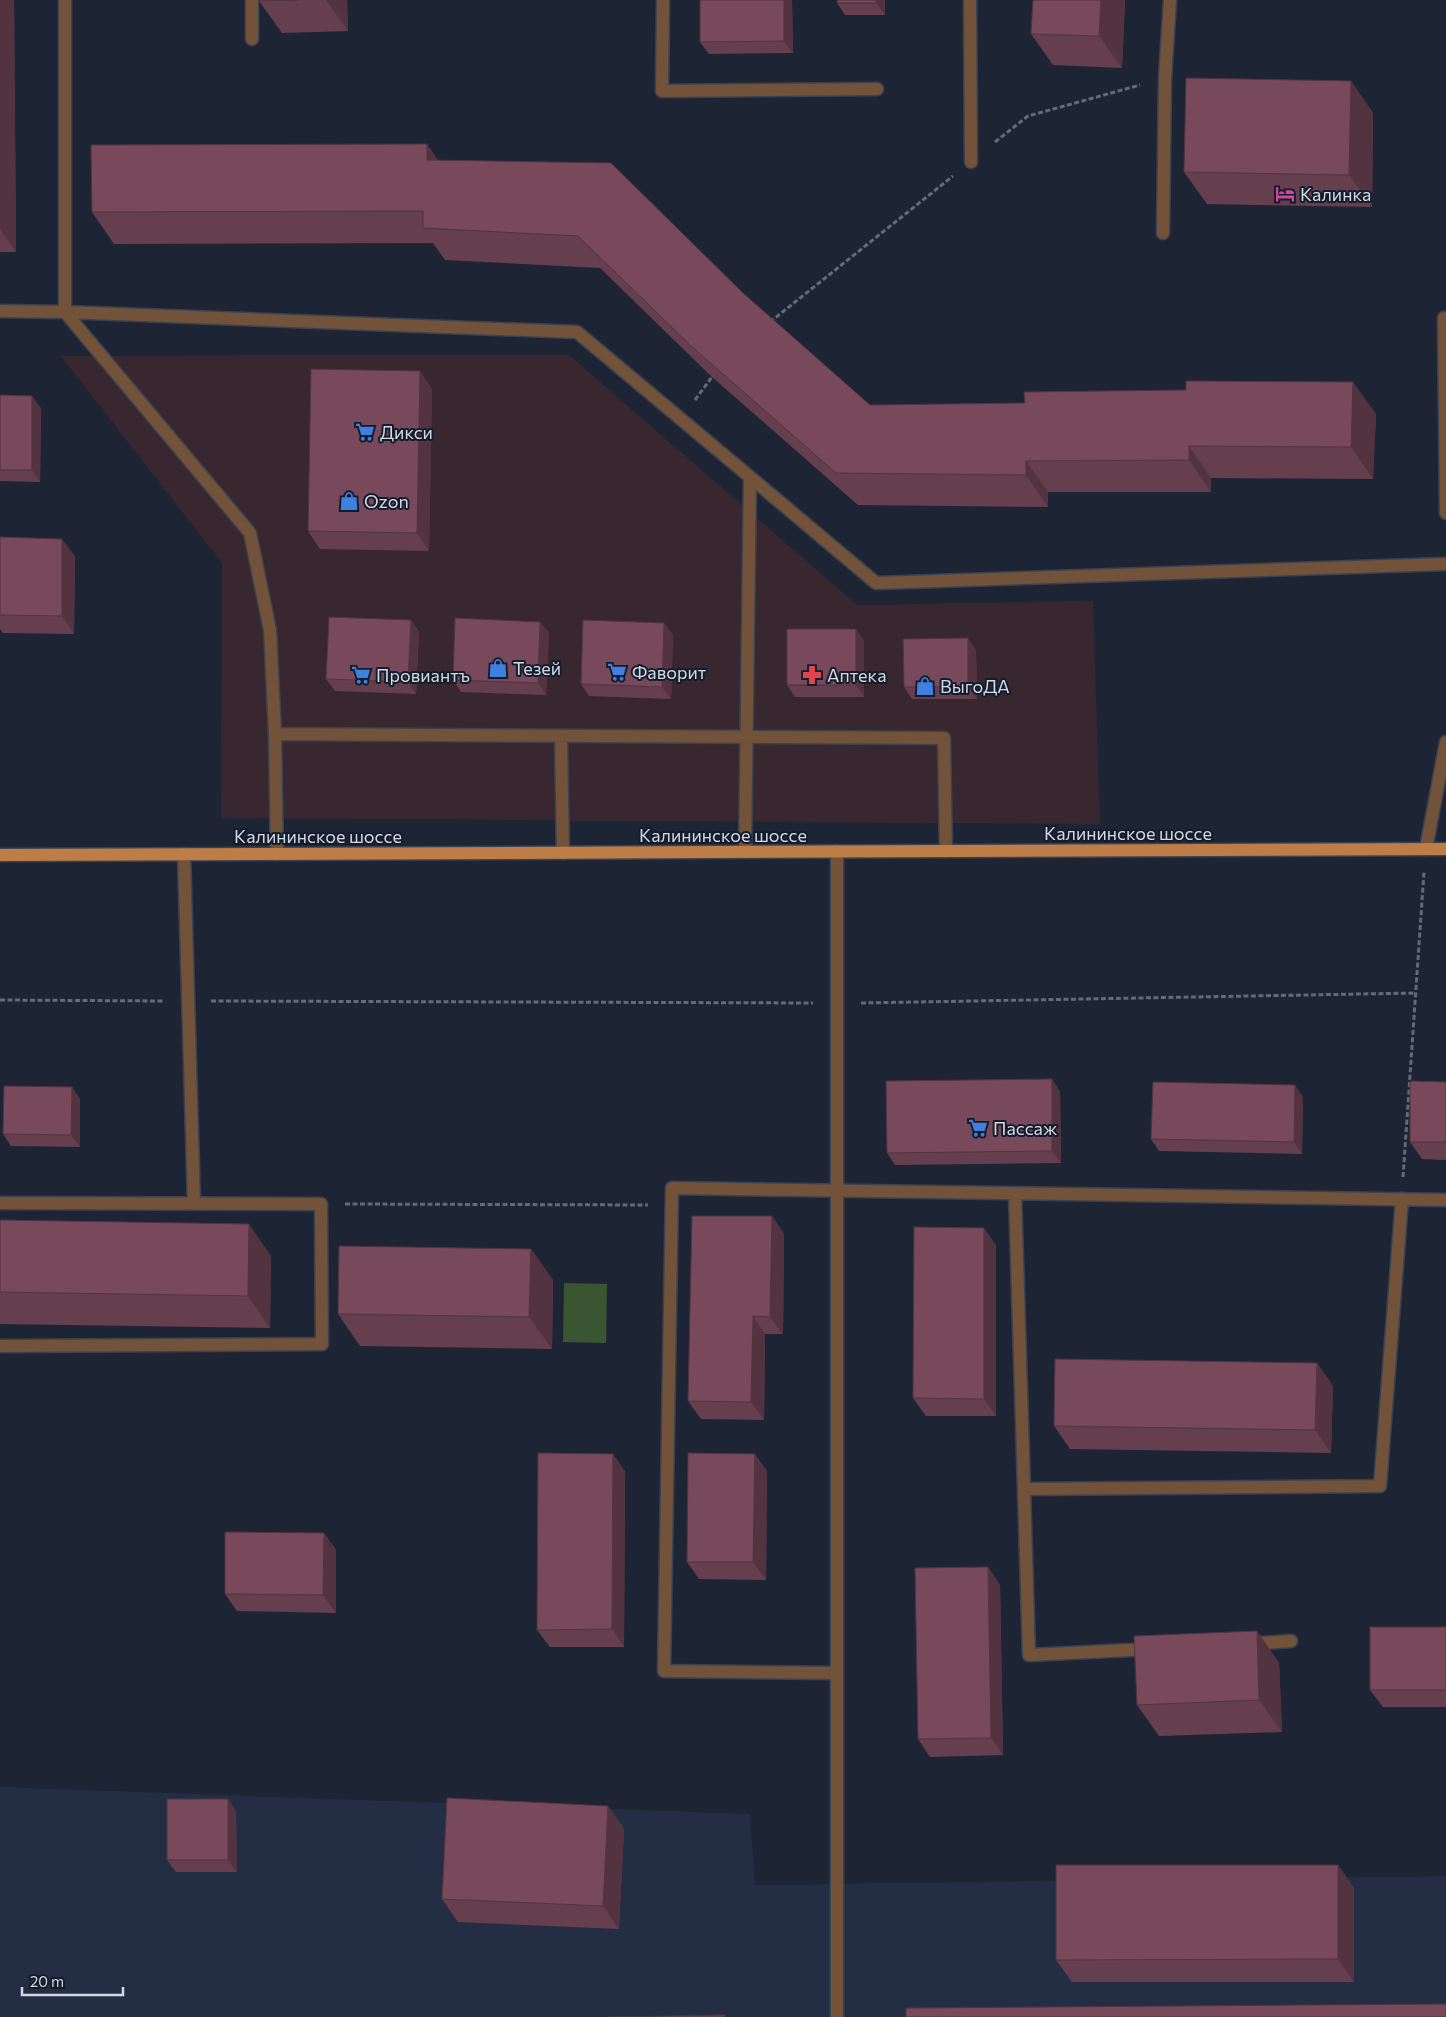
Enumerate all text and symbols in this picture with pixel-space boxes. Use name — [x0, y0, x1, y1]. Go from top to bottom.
hotel icon: Калинка — [1274, 183, 1296, 205]
place label: Калинка — [1300, 183, 1371, 205]
supermarket icon: Дикси — [354, 421, 376, 443]
place label: Дикси — [380, 421, 433, 443]
shop icon: Ozon — [338, 490, 360, 512]
place label: Ozon — [364, 490, 409, 512]
shop icon: Тезей — [487, 657, 509, 679]
place label: Тезей — [513, 657, 561, 679]
supermarket icon: Фаворит — [606, 661, 628, 683]
place label: Фаворит — [632, 661, 707, 683]
supermarket icon: Провиантъ — [350, 664, 372, 686]
place label: Провиантъ — [376, 664, 470, 686]
pharmacy icon: Аптека — [801, 664, 823, 686]
place label: Аптека — [827, 664, 886, 686]
shop icon: ВыгоДА — [914, 675, 936, 697]
place label: ВыгоДА — [940, 675, 1010, 697]
street label: Калининское шоссе — [1044, 822, 1212, 844]
street label: Калининское шоссе — [639, 824, 807, 846]
street label: Калининское шоссе — [234, 825, 402, 847]
supermarket icon: Пассаж — [967, 1117, 989, 1139]
place label: Пассаж — [993, 1117, 1057, 1139]
scale bar — [22, 1964, 124, 1996]
text: 20 m — [30, 1972, 64, 1990]

